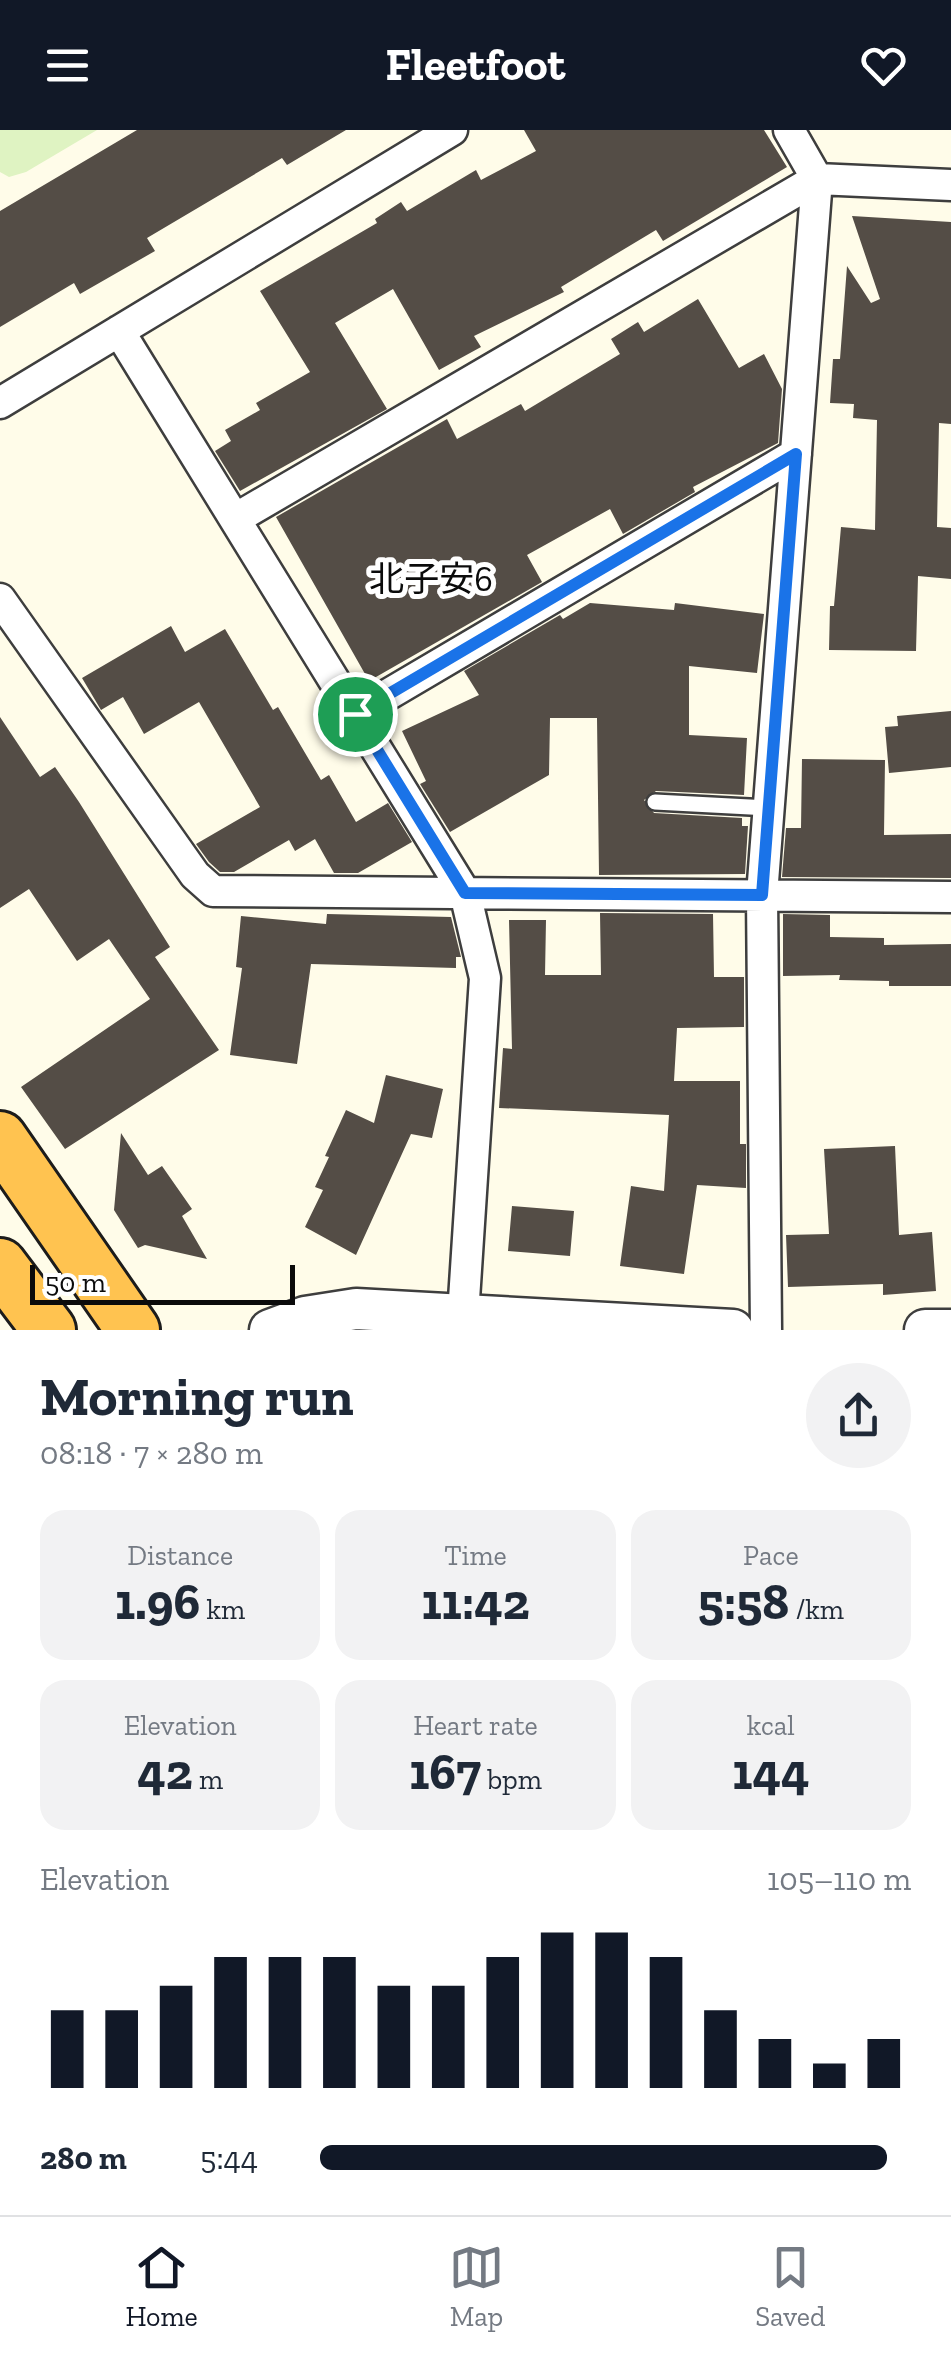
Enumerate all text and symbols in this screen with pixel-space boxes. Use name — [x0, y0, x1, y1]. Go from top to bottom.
icon: menu — [40, 38, 95, 93]
text: Fleetfoot — [386, 38, 565, 92]
icon: heart — [856, 38, 911, 93]
district label: 北子安6 — [369, 558, 493, 600]
pin — [313, 672, 398, 757]
icon: arrive — [328, 687, 383, 742]
scale bar — [30, 1260, 295, 1304]
text: 50 m — [45, 1266, 106, 1299]
text: Morning run — [40, 1363, 354, 1429]
button: share — [806, 1363, 911, 1468]
text: 08:18 · 7 × 280 m — [40, 1434, 263, 1472]
text: Distance — [127, 1539, 233, 1572]
text: Time — [444, 1539, 507, 1572]
text: Pace — [743, 1539, 799, 1572]
text: 1.96 — [115, 1572, 200, 1632]
text: 11:42 — [421, 1572, 530, 1632]
text: 5:58 — [698, 1572, 789, 1632]
text: km — [200, 1593, 245, 1626]
text: /km — [789, 1593, 844, 1626]
text: Elevation — [124, 1709, 237, 1742]
text: Heart rate — [413, 1709, 538, 1742]
text: kcal — [747, 1709, 795, 1742]
text: 42 — [137, 1742, 193, 1802]
text: 167 — [409, 1742, 481, 1802]
text: 144 — [732, 1742, 809, 1802]
text: m — [193, 1763, 223, 1796]
text: bpm — [481, 1763, 542, 1796]
text: Elevation — [40, 1860, 169, 1898]
text: 105–110 m — [767, 1860, 911, 1898]
text: 280 m — [40, 2139, 127, 2177]
text: 5:44 — [200, 2139, 258, 2177]
tab: Home — [126, 2240, 198, 2333]
tab: Map — [449, 2240, 504, 2333]
tab: Saved — [755, 2240, 825, 2333]

